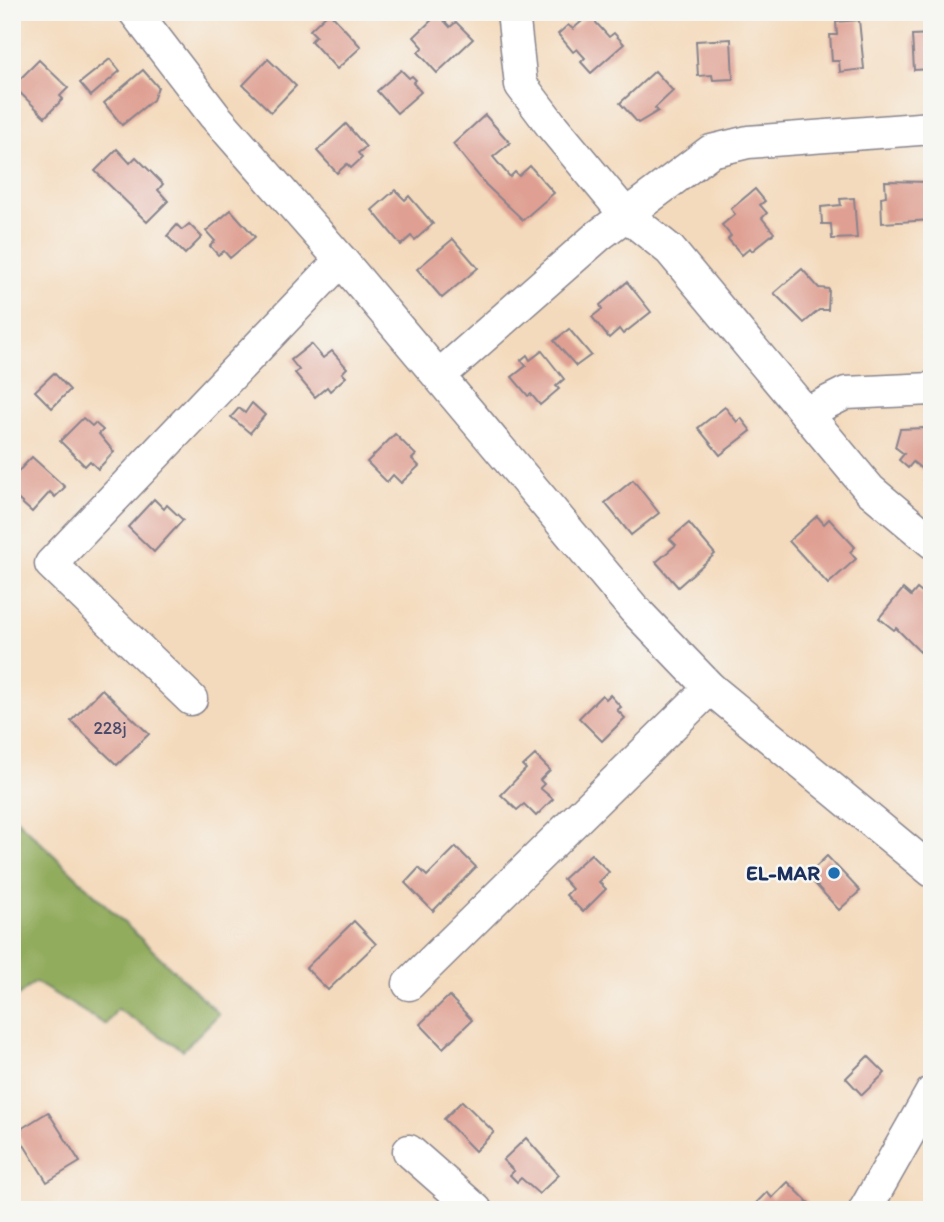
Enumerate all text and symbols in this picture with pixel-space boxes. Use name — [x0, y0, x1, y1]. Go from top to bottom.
house number: 228j — [93, 717, 127, 739]
place label: EL-MAR — [746, 860, 820, 885]
marker: EL-MAR — [826, 865, 842, 881]

